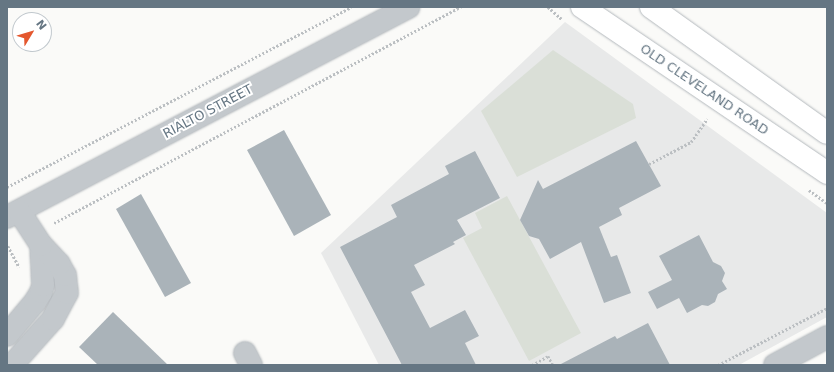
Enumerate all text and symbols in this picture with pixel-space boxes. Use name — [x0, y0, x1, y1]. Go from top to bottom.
north arrow — [12, 12, 52, 52]
text: N — [33, 17, 49, 33]
street label: OLD CLEVELAND ROAD — [637, 41, 771, 139]
street label: RIALTO STREET — [161, 82, 255, 142]

